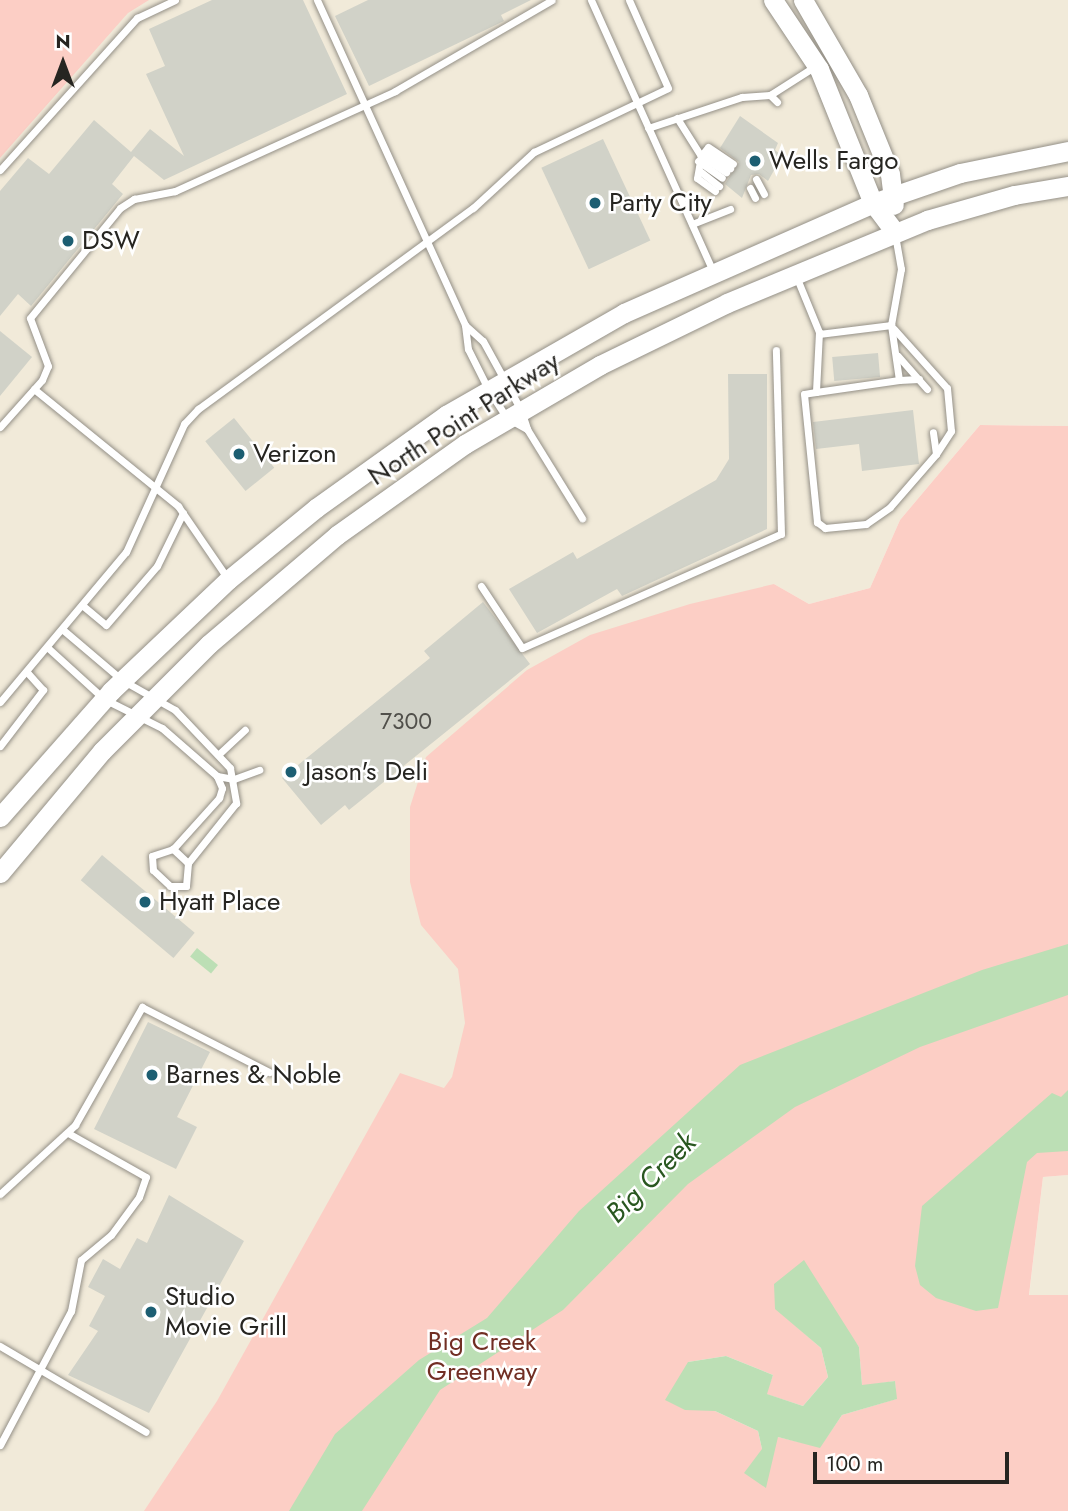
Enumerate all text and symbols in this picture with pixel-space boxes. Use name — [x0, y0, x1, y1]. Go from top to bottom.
north arrow — [28, 28, 98, 98]
text: N — [55, 28, 71, 55]
place label: Wells Fargo — [769, 145, 899, 177]
marker: Wells Fargo — [747, 153, 763, 169]
place label: Party City — [609, 187, 712, 219]
marker: Party City — [587, 195, 603, 211]
place label: DSW — [82, 225, 140, 257]
marker: DSW — [60, 233, 76, 249]
street label: North Point Parkway — [363, 346, 565, 492]
place label: Verizon — [253, 438, 337, 470]
marker: Verizon — [231, 446, 247, 462]
house number: 7300 — [380, 707, 432, 735]
place label: Jason's Deli — [305, 756, 428, 788]
marker: Jason's Deli — [283, 764, 299, 780]
place label: Hyatt Place — [159, 886, 280, 918]
marker: Hyatt Place — [137, 894, 153, 910]
place label: Barnes & Noble — [166, 1059, 341, 1091]
marker: Barnes & Noble — [144, 1067, 160, 1083]
water label: Big Creek — [599, 1126, 703, 1230]
place label: Studio Movie Grill — [165, 1281, 287, 1342]
marker: Studio Movie Grill — [143, 1304, 159, 1320]
park label: Big Creek Greenway — [427, 1326, 537, 1388]
scale bar — [816, 1438, 1012, 1482]
text: 100 m — [826, 1449, 883, 1479]

